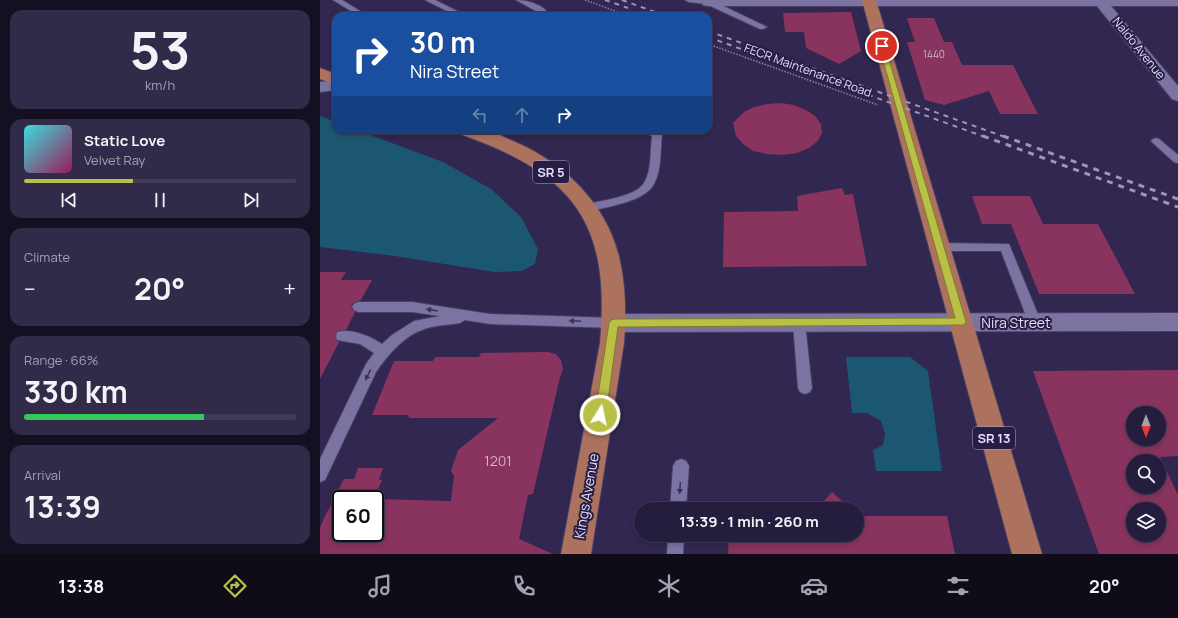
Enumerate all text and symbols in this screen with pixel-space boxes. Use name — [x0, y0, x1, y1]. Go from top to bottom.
street label: Naldo Avenue — [1109, 13, 1169, 83]
text: 53 — [130, 14, 190, 85]
text: 30 m — [410, 23, 475, 61]
icon: right — [344, 28, 396, 80]
pin — [865, 29, 899, 63]
icon: arrive — [871, 35, 893, 57]
street label: FECR Maintenance Road — [742, 39, 874, 101]
house number: 1440 — [923, 47, 945, 61]
text: Nira Street — [410, 59, 499, 83]
text: km/h — [145, 76, 175, 94]
icon: left — [469, 104, 491, 126]
icon: ahead — [511, 104, 533, 126]
icon: right — [553, 104, 575, 126]
text: Static Love — [84, 130, 165, 151]
text: Velvet Ray — [84, 151, 145, 169]
road number: SR 5 — [533, 161, 569, 183]
icon: previous — [58, 189, 80, 211]
icon: pause — [149, 189, 171, 211]
icon: next — [240, 189, 262, 211]
text: Climate — [24, 248, 70, 266]
text: 20° — [134, 268, 185, 309]
text: − — [24, 274, 36, 304]
text: + — [283, 274, 296, 304]
one-way arrow — [426, 307, 438, 313]
street label: Nira Street — [981, 313, 1051, 332]
one-way arrow — [569, 318, 581, 325]
text: Range · 66% — [24, 351, 98, 369]
one-way arrow — [365, 369, 371, 380]
text: 330 km — [24, 371, 128, 412]
position arrow — [579, 394, 621, 436]
north arrow — [1126, 406, 1166, 446]
map controls — [1126, 406, 1166, 542]
road number: SR 13 — [973, 427, 1015, 449]
house number: 1201 — [484, 451, 512, 470]
street label: Kings Avenue — [569, 452, 603, 540]
button: search — [1126, 454, 1166, 494]
text: Arrival — [24, 466, 61, 484]
one-way arrow — [676, 481, 683, 494]
text: 13:39 — [24, 486, 101, 527]
speed limit sign: 60 — [332, 490, 384, 542]
button: layers — [1126, 502, 1166, 542]
text: 13:39 · 1 min · 260 m — [679, 511, 819, 532]
icon: directions — [221, 572, 249, 600]
icon: music — [366, 572, 394, 600]
icon: phone — [510, 572, 538, 600]
icon: climate — [655, 572, 683, 600]
icon: car — [800, 572, 828, 600]
icon: filters — [944, 572, 972, 600]
text: 13:38 — [58, 574, 104, 598]
text: 20° — [1089, 574, 1120, 598]

